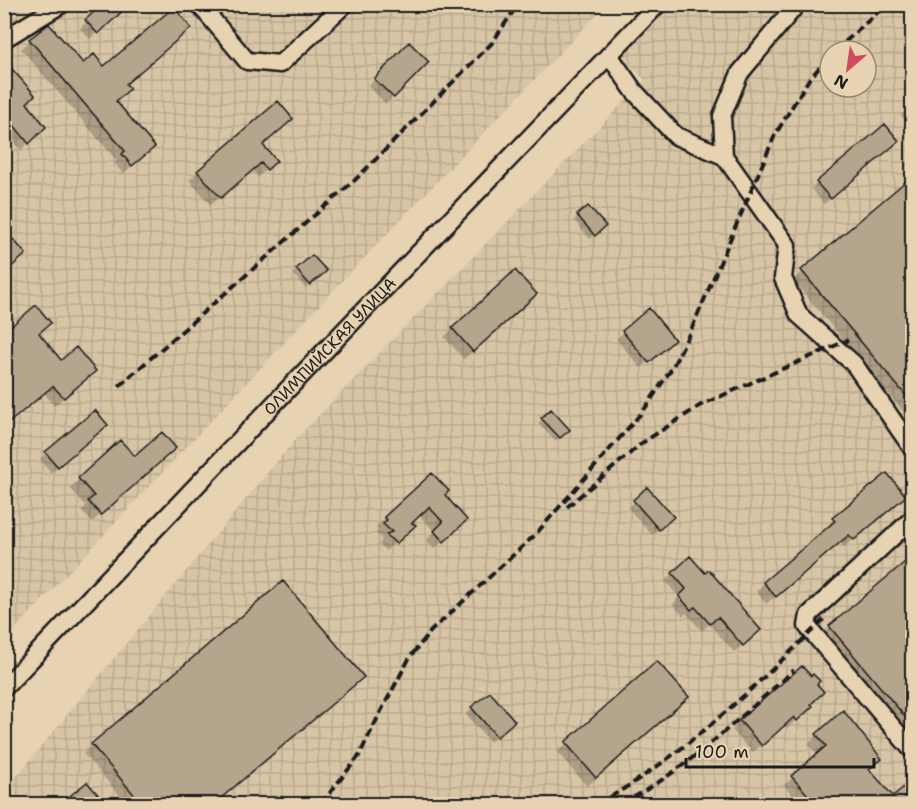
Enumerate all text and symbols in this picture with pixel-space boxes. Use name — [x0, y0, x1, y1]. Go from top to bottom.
north arrow — [818, 39, 878, 99]
text: N — [830, 69, 852, 94]
street label: ОЛИМПИЙСКАЯ УЛИЦА — [259, 273, 401, 420]
scale bar — [686, 731, 874, 769]
text: 100 m — [695, 740, 749, 764]

